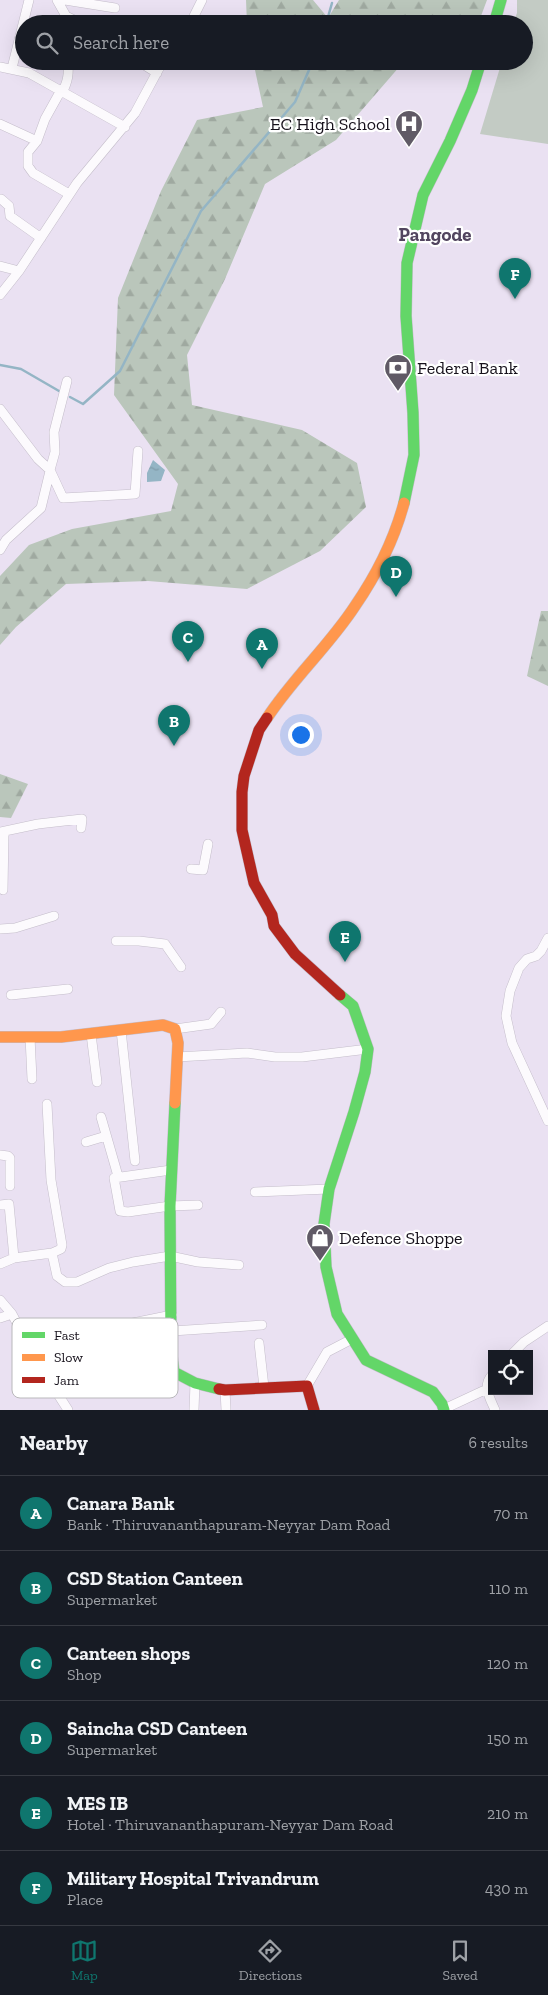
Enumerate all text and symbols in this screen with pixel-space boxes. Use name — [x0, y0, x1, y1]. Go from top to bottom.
search box — [15, 15, 533, 70]
icon: search — [33, 29, 61, 57]
text: Search here — [73, 31, 169, 54]
hospital icon: EC High School — [394, 109, 424, 148]
place label: EC High School — [270, 113, 390, 135]
district label: Pangode — [399, 223, 471, 246]
pin: F — [499, 258, 531, 299]
bank icon: Federal Bank — [383, 353, 413, 392]
place label: Federal Bank — [417, 357, 518, 379]
pin: D — [380, 556, 412, 597]
pin: C — [172, 621, 204, 662]
pin: A — [246, 628, 278, 669]
pin: B — [158, 705, 190, 746]
your location — [288, 722, 314, 748]
pin: E — [329, 921, 361, 962]
shop icon: Defence Shoppe — [305, 1223, 335, 1262]
place label: Defence Shoppe — [339, 1227, 463, 1249]
legend — [12, 1318, 178, 1398]
text: Fast — [54, 1327, 81, 1344]
text: Slow — [54, 1349, 83, 1366]
map controls — [488, 1350, 533, 1395]
button: locate — [488, 1350, 533, 1395]
text: Jam — [54, 1372, 79, 1389]
text: Nearby — [20, 1430, 88, 1455]
text: 6 results — [468, 1433, 528, 1452]
text: Canara Bank — [67, 1492, 174, 1515]
text: A — [31, 1504, 42, 1523]
text: 70 m — [494, 1504, 528, 1523]
text: Bank · Thiruvananthapuram-Neyyar Dam Road — [67, 1515, 390, 1534]
text: CSD Station Canteen — [67, 1567, 243, 1590]
text: B — [31, 1579, 41, 1598]
text: 110 m — [489, 1579, 528, 1598]
text: Supermarket — [67, 1590, 157, 1609]
text: Canteen shops — [67, 1642, 190, 1665]
text: C — [31, 1654, 41, 1673]
text: 120 m — [487, 1654, 528, 1673]
text: Shop — [67, 1665, 102, 1684]
text: Saincha CSD Canteen — [67, 1717, 247, 1740]
text: D — [30, 1729, 42, 1748]
text: 150 m — [487, 1729, 528, 1748]
text: Supermarket — [67, 1740, 157, 1759]
text: MES IB — [67, 1792, 128, 1815]
text: E — [31, 1804, 41, 1823]
text: 210 m — [487, 1804, 528, 1823]
text: Hotel · Thiruvananthapuram-Neyyar Dam Road — [67, 1815, 393, 1834]
text: Military Hospital Trivandrum — [67, 1867, 319, 1890]
text: F — [31, 1879, 41, 1898]
text: 430 m — [485, 1879, 528, 1898]
text: Place — [67, 1890, 103, 1909]
tab: Map — [70, 1937, 98, 1984]
tab: Directions — [239, 1937, 302, 1984]
tab: Saved — [443, 1937, 478, 1984]

